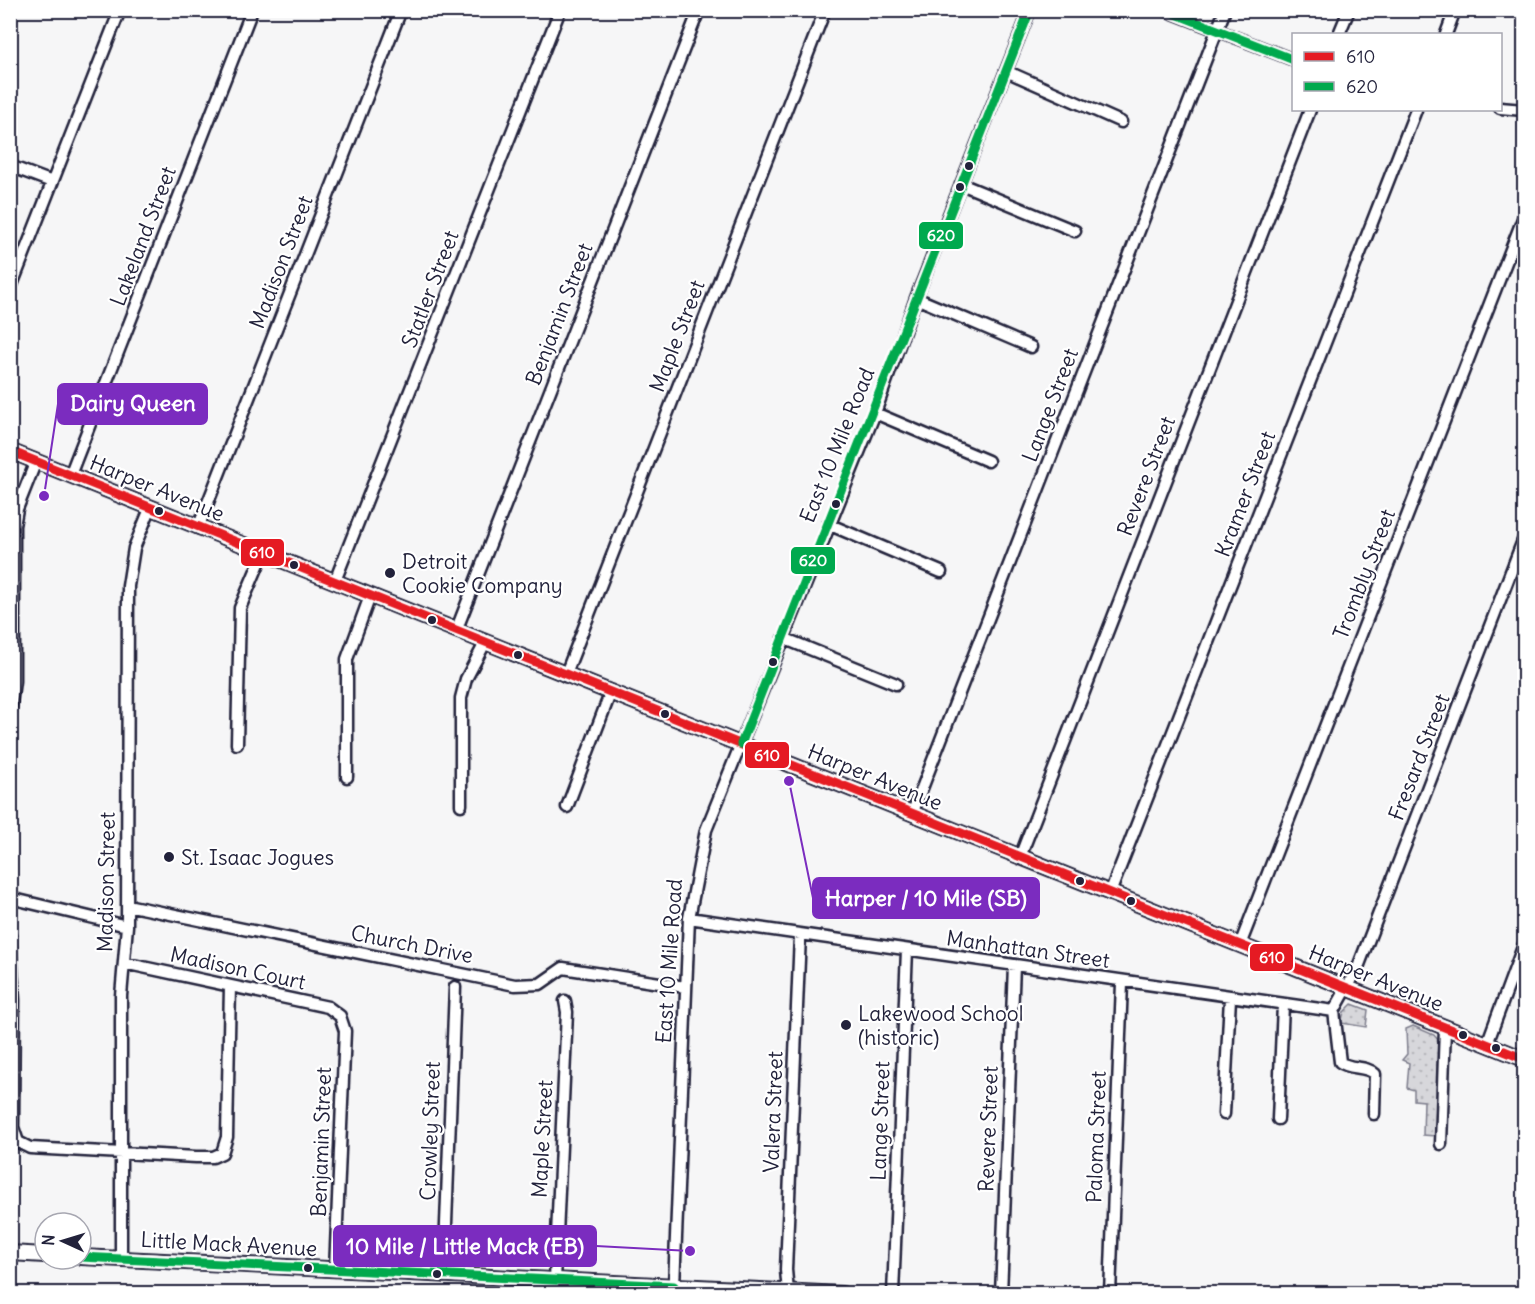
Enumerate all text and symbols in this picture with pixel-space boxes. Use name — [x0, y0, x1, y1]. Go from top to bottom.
legend — [1292, 33, 1502, 111]
text: 610 — [1346, 45, 1375, 68]
text: 620 — [1346, 75, 1378, 98]
unlabelled marker — [963, 160, 975, 172]
street label: Lakeland Street — [104, 162, 182, 310]
unlabelled marker — [954, 181, 966, 193]
street label: Madison Street — [243, 192, 319, 332]
line badge: 620 — [918, 221, 964, 250]
text: 620 — [927, 225, 955, 245]
street label: Statler Street — [395, 227, 465, 351]
street label: Benjamin Street — [519, 239, 599, 389]
street label: Maple Street — [643, 276, 711, 396]
street label: Lange Street — [1016, 344, 1084, 466]
street label: East 10 Mile Road — [794, 364, 880, 526]
callout: Dairy Queen — [58, 384, 207, 424]
text: Dairy Queen — [70, 389, 196, 417]
street label: Revere Street — [1111, 412, 1181, 540]
street label: Kramer Street — [1209, 427, 1281, 561]
street label: Harper Avenue — [86, 449, 228, 527]
unlabelled marker — [830, 498, 842, 510]
unlabelled marker — [153, 505, 165, 517]
street label: Trombly Street — [1327, 505, 1401, 643]
line badge: 610 — [240, 538, 285, 567]
text: 610 — [249, 542, 275, 562]
line badge: 620 — [790, 546, 836, 575]
place label: Detroit Cookie Company — [402, 548, 563, 599]
text: 620 — [799, 550, 827, 570]
unlabelled marker — [288, 559, 300, 571]
marker: Detroit Cookie Company — [383, 566, 397, 580]
unlabelled marker — [426, 614, 438, 626]
unlabelled marker — [512, 649, 524, 661]
unlabelled marker — [767, 656, 779, 668]
street label: Fresard Street — [1382, 690, 1456, 824]
unlabelled marker — [659, 708, 671, 720]
street label: Harper Avenue — [804, 738, 946, 816]
line badge: 610 — [744, 741, 790, 769]
text: 610 — [754, 745, 780, 765]
street label: Madison Street — [91, 812, 121, 952]
place label: St. Isaac Jogues — [181, 844, 334, 871]
marker: St. Isaac Jogues — [162, 850, 176, 864]
unlabelled marker — [1074, 875, 1086, 887]
street label: East 10 Mile Road — [650, 878, 688, 1044]
callout: Harper / 10 Mile (SB) — [813, 878, 1039, 918]
text: Harper / 10 Mile (SB) — [825, 884, 1027, 912]
unlabelled marker — [1125, 895, 1137, 907]
street label: Church Drive — [349, 919, 475, 969]
street label: Manhattan Street — [945, 924, 1111, 974]
street label: Harper Avenue — [1305, 939, 1447, 1017]
street label: Madison Court — [168, 940, 308, 996]
line badge: 610 — [1249, 943, 1294, 972]
text: 610 — [1259, 947, 1285, 967]
place label: Lakewood School (historic) — [858, 1000, 1023, 1051]
marker: Lakewood School (historic) — [839, 1018, 853, 1032]
unlabelled marker — [1457, 1029, 1469, 1041]
unlabelled marker — [1490, 1042, 1502, 1054]
street label: Valera Street — [757, 1051, 789, 1173]
street label: Crowley Street — [414, 1061, 446, 1201]
street label: Lange Street — [864, 1061, 896, 1181]
street label: Benjamin Street — [305, 1066, 337, 1218]
street label: Revere Street — [972, 1066, 1004, 1192]
street label: Paloma Street — [1080, 1071, 1112, 1203]
street label: Maple Street — [525, 1079, 559, 1199]
north arrow — [33, 1211, 93, 1271]
street label: Little Mack Avenue — [140, 1226, 318, 1262]
callout: 10 Mile / Little Mack (EB) — [334, 1226, 596, 1266]
text: 10 Mile / Little Mack (EB) — [346, 1232, 584, 1260]
text: N — [38, 1234, 58, 1246]
unlabelled marker — [302, 1262, 314, 1274]
unlabelled marker — [431, 1268, 443, 1280]

